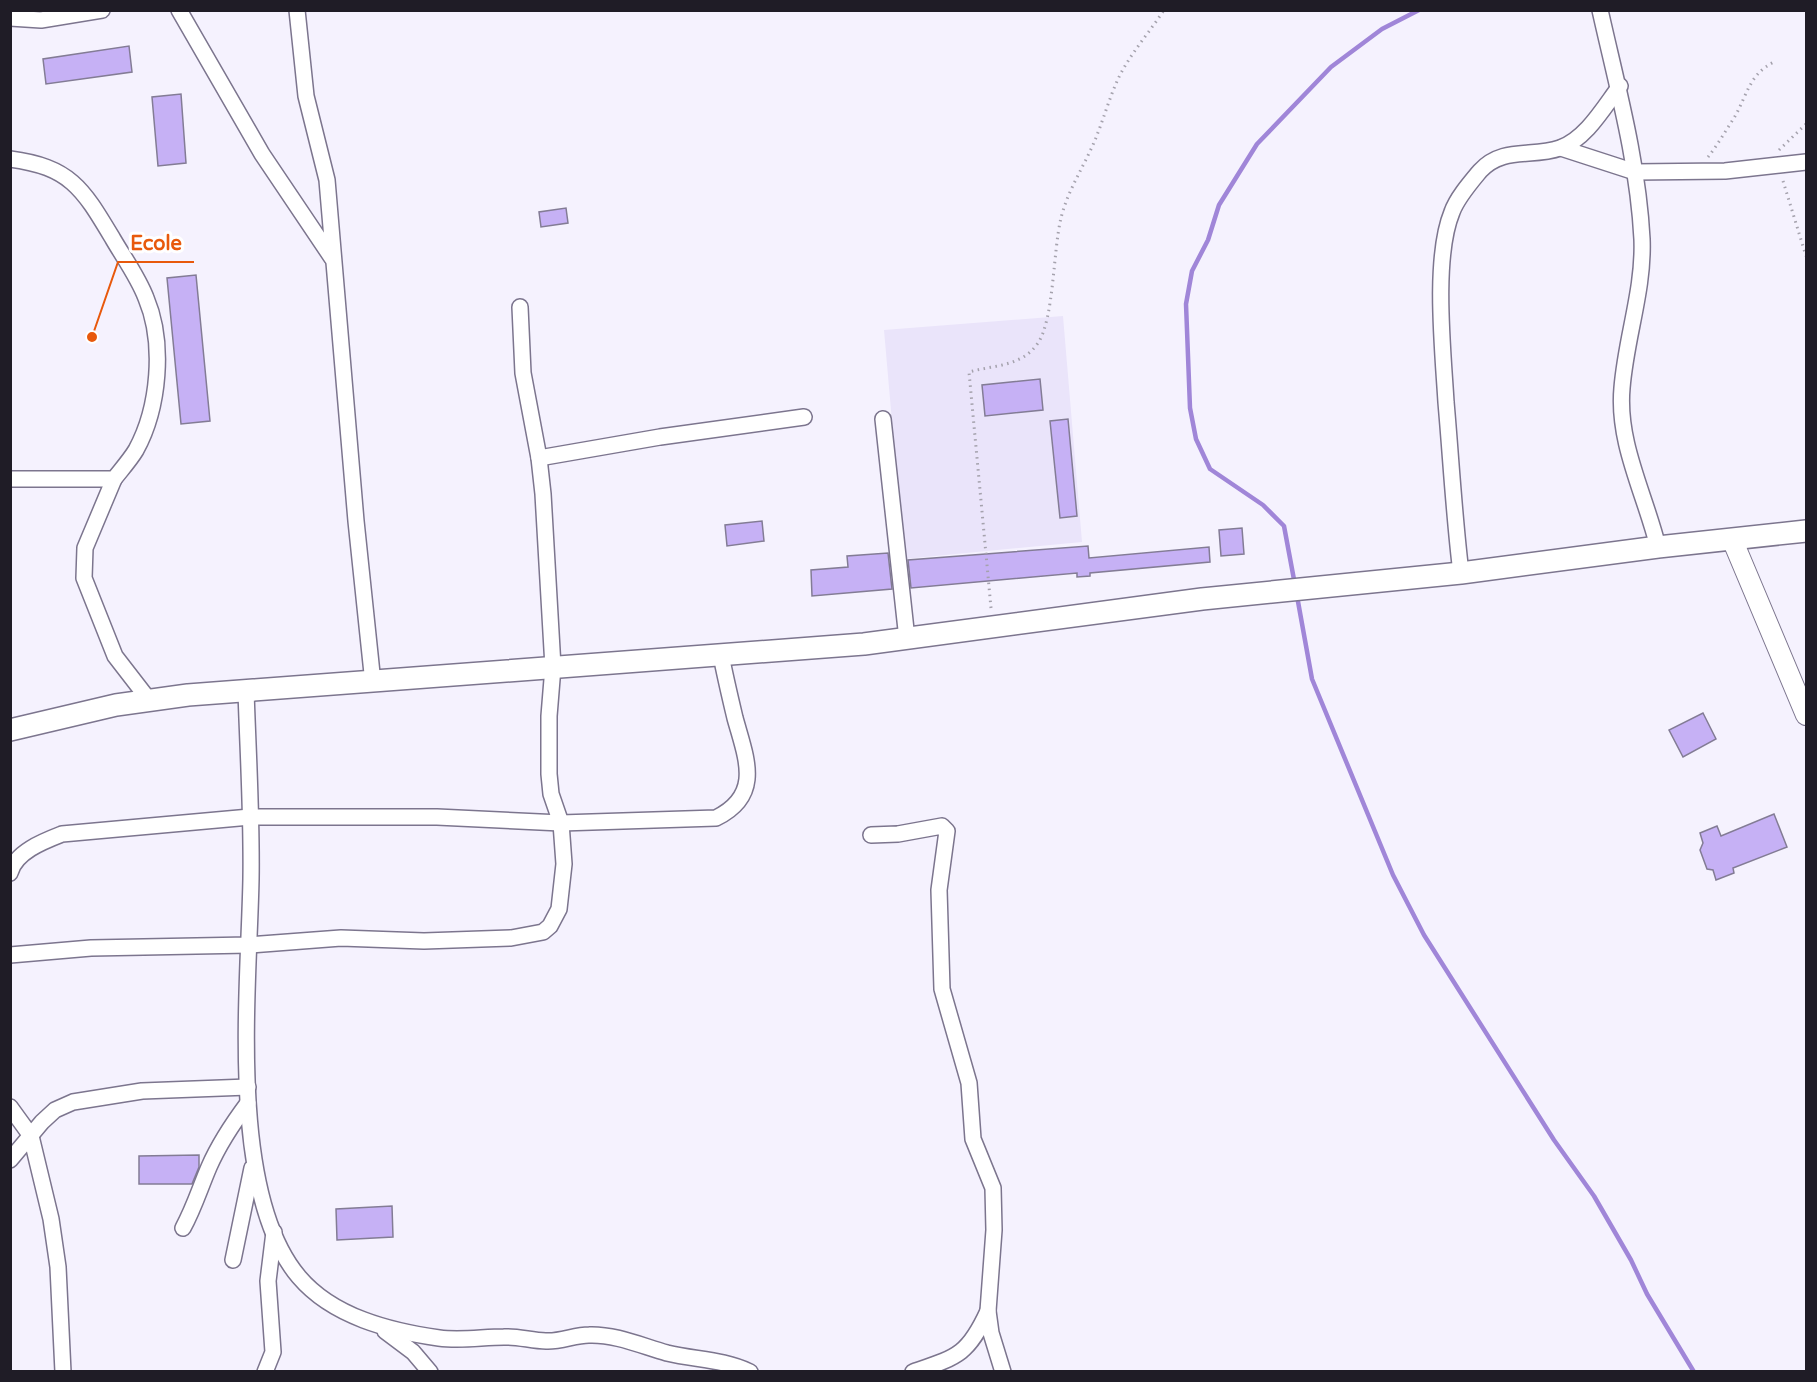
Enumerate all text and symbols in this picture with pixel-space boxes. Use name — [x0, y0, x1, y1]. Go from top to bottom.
callout: Ecole — [118, 224, 194, 262]
text: Ecole — [130, 232, 182, 256]

